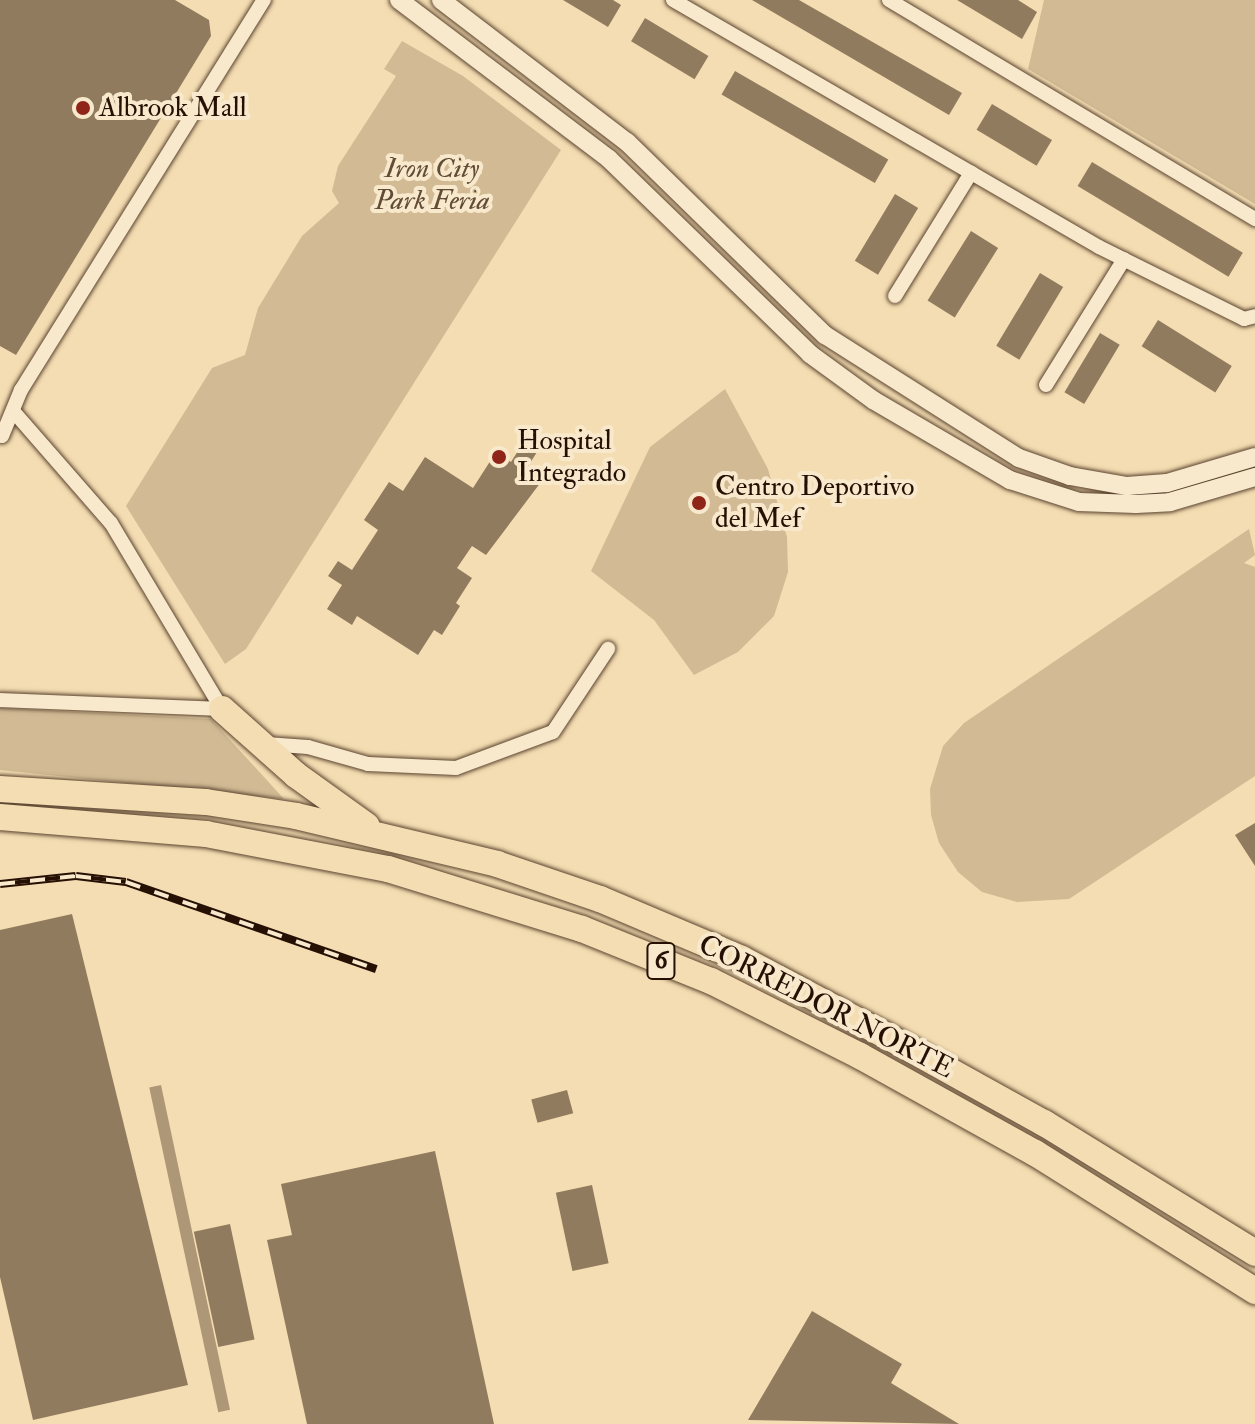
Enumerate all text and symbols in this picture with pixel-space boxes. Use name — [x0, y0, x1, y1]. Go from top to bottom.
place label: Albrook Mall — [99, 91, 247, 125]
marker: Albrook Mall — [74, 99, 92, 117]
park label: Iron City Park Feria — [374, 152, 490, 218]
place label: Hospital Integrado — [517, 424, 626, 490]
marker: Hospital Integrado — [488, 446, 510, 468]
place label: Centro Deportivo del Mef — [715, 470, 915, 536]
marker: Centro Deportivo del Mef — [690, 494, 708, 512]
street label: CORREDOR NORTE — [693, 928, 959, 1086]
road number: 6 — [645, 939, 677, 983]

